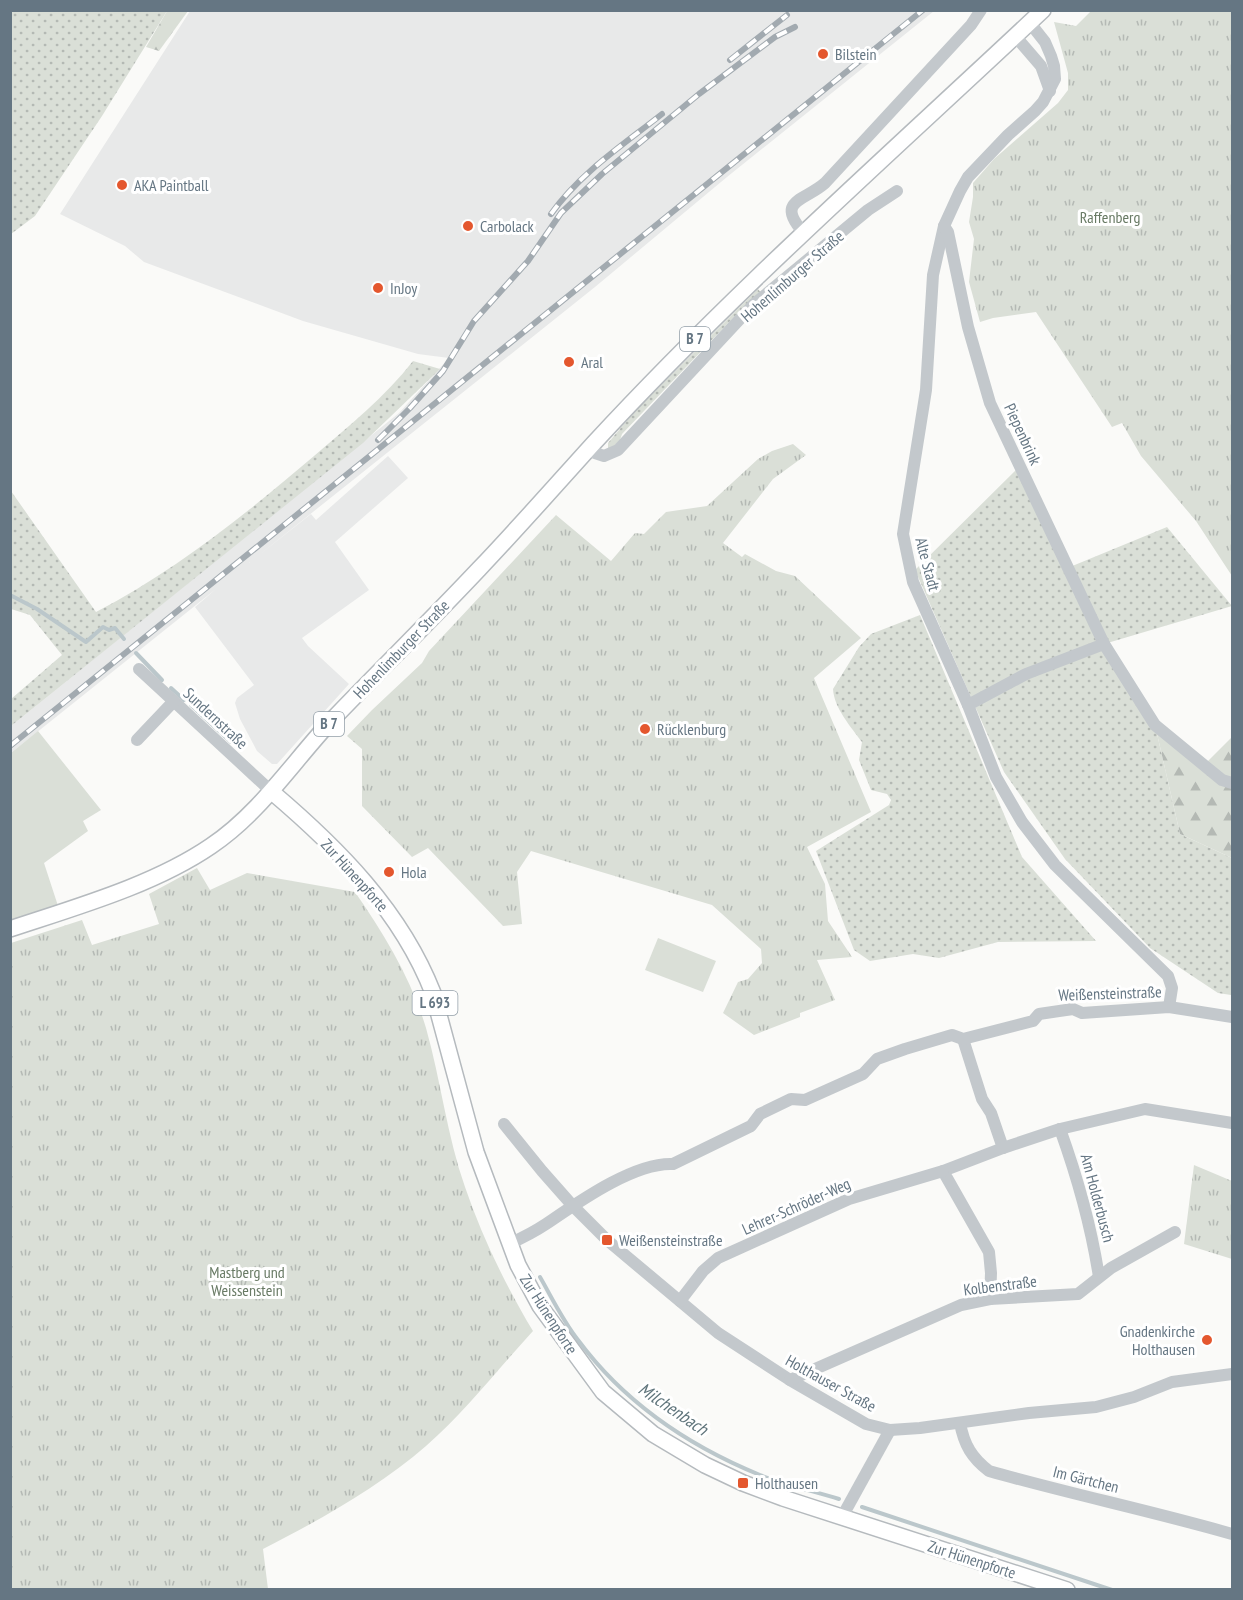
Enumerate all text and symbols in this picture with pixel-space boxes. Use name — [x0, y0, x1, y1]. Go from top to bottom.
place label: Bilstein — [835, 44, 877, 64]
marker: Bilstein — [816, 47, 830, 61]
place label: AKA Paintball — [134, 175, 209, 195]
marker: AKA Paintball — [115, 178, 129, 192]
park label: Raffenberg — [1080, 207, 1140, 227]
place label: Carbolack — [480, 216, 535, 236]
marker: Carbolack — [461, 219, 475, 233]
street label: Hohenlimburger Straße — [736, 226, 848, 326]
place label: InJoy — [390, 278, 417, 298]
marker: InJoy — [371, 281, 385, 295]
road number: B 7 — [680, 327, 710, 351]
place label: Aral — [581, 352, 603, 372]
marker: Aral — [562, 355, 576, 369]
street label: Piepenbrink — [1000, 400, 1046, 469]
street label: Alte Stadt — [911, 535, 945, 594]
street label: Hohenlimburger Straße — [349, 595, 453, 703]
street label: Sundernstraße — [180, 683, 252, 753]
road number: B 7 — [314, 712, 344, 736]
place label: Rücklenburg — [657, 719, 726, 739]
marker: Rücklenburg — [638, 722, 652, 736]
street label: Zur Hünenpforte — [317, 834, 393, 916]
place label: Hola — [401, 862, 427, 882]
marker: Hola — [382, 865, 396, 879]
street label: Weißensteinstraße — [1058, 981, 1162, 1005]
road number: L 693 — [412, 991, 458, 1015]
street label: Am Holderbusch — [1077, 1152, 1119, 1244]
street label: Lehrer-Schröder-Weg — [739, 1173, 853, 1239]
place label: Weißensteinstraße — [619, 1230, 723, 1250]
marker: Weißensteinstraße — [600, 1233, 614, 1247]
park label: Mastberg und Weissenstein — [209, 1262, 285, 1300]
street label: Zur Hünenpforte — [516, 1270, 582, 1358]
street label: Kolbenstraße — [962, 1271, 1038, 1299]
place label: Gnadenkirche Holthausen — [1120, 1321, 1195, 1359]
marker: Gnadenkirche Holthausen — [1200, 1333, 1214, 1347]
street label: Holthauser Straße — [782, 1350, 880, 1416]
water label: Milchenbach — [634, 1377, 713, 1441]
street label: Im Gärtchen — [1051, 1461, 1121, 1497]
place label: Holthausen — [755, 1473, 818, 1493]
marker: Holthausen — [736, 1476, 750, 1490]
street label: Zur Hünenpforte — [926, 1535, 1018, 1583]

